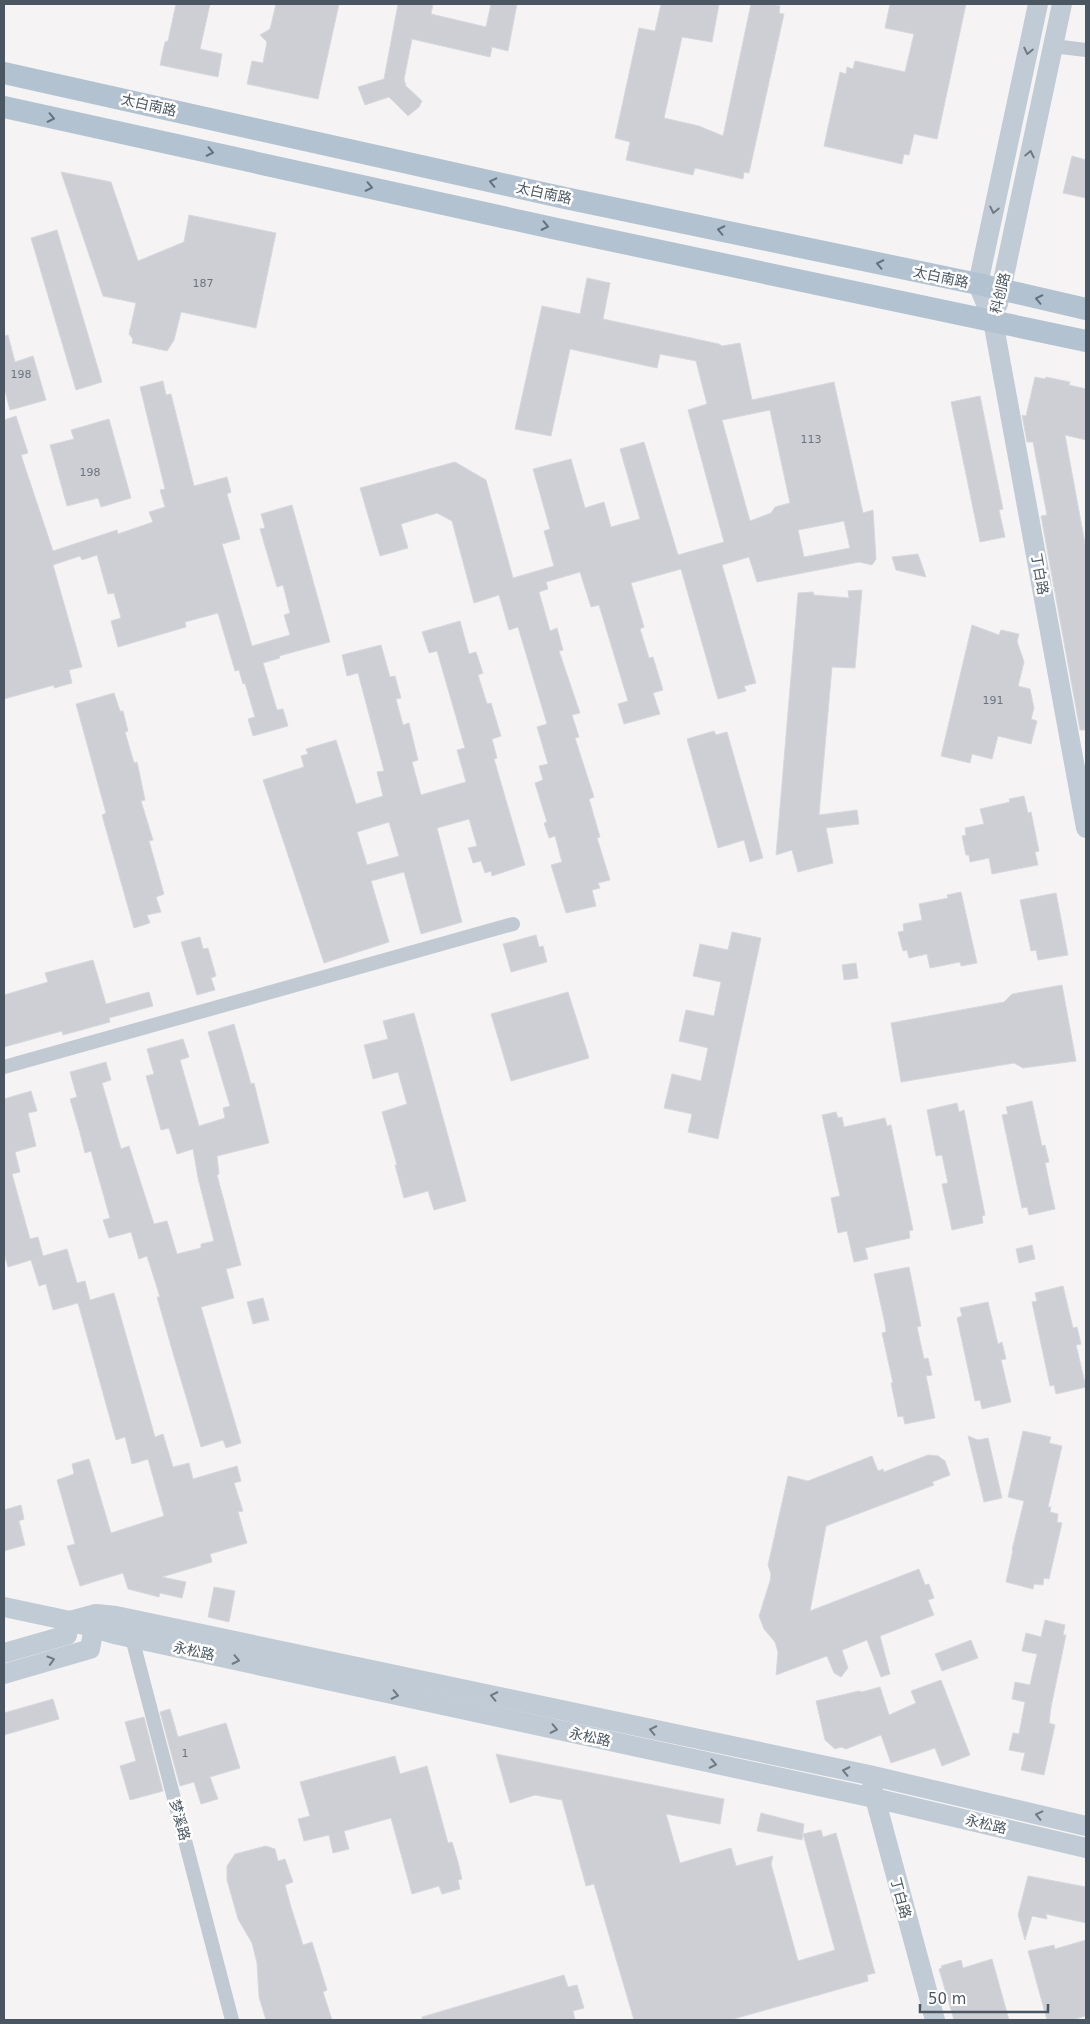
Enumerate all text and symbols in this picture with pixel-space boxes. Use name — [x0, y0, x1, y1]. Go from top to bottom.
one-way arrow — [1023, 47, 1034, 56]
street label: 太白南路 — [120, 91, 178, 119]
one-way arrow — [47, 112, 56, 122]
one-way arrow — [206, 147, 215, 157]
one-way arrow — [1024, 149, 1035, 158]
one-way arrow — [489, 177, 498, 188]
street label: 太白南路 — [515, 179, 573, 207]
one-way arrow — [364, 181, 373, 192]
one-way arrow — [989, 206, 1000, 215]
one-way arrow — [540, 220, 549, 231]
one-way arrow — [716, 226, 725, 236]
one-way arrow — [875, 259, 884, 270]
street label: 太白南路 — [912, 263, 970, 291]
street label: 科创路 — [987, 271, 1013, 315]
house number: 187 — [193, 277, 214, 290]
one-way arrow — [1034, 294, 1043, 304]
house number: 198 — [11, 368, 32, 381]
house number: 113 — [801, 433, 822, 446]
house number: 198 — [80, 466, 101, 479]
street label: 丁白路 — [1028, 552, 1052, 596]
house number: 191 — [983, 694, 1004, 707]
street label: 永松路 — [172, 1639, 216, 1663]
one-way arrow — [232, 1654, 241, 1665]
one-way arrow — [46, 1656, 54, 1666]
one-way arrow — [391, 1689, 400, 1700]
one-way arrow — [490, 1691, 498, 1702]
one-way arrow — [550, 1723, 558, 1734]
street label: 永松路 — [568, 1725, 612, 1749]
one-way arrow — [649, 1725, 657, 1736]
house number: 1 — [182, 1747, 189, 1760]
one-way arrow — [708, 1758, 717, 1768]
one-way arrow — [842, 1766, 851, 1776]
street label: 梦溪路 — [167, 1798, 193, 1842]
one-way arrow — [1034, 1810, 1043, 1821]
street label: 永松路 — [964, 1811, 1008, 1837]
street label: 丁白路 — [888, 1876, 914, 1920]
scale bar — [920, 1982, 1048, 2014]
text: 50 m — [928, 1990, 966, 2008]

